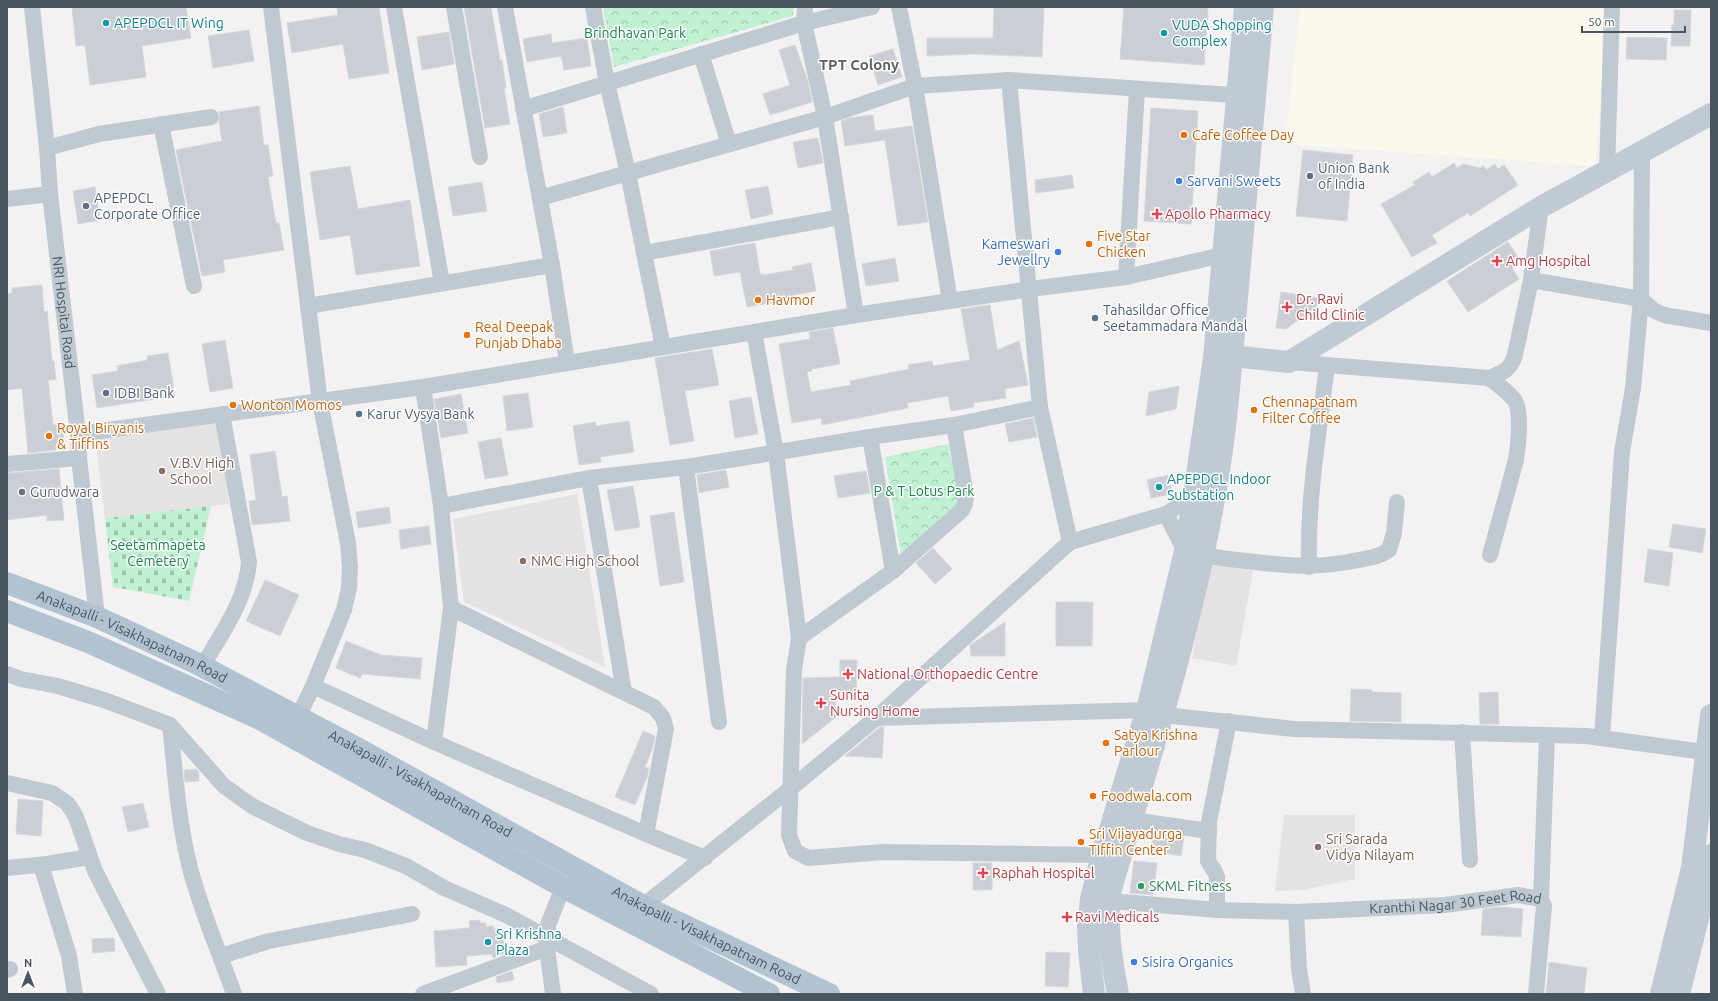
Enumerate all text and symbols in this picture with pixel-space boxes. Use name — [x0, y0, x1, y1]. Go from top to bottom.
scale bar — [1582, 8, 1685, 34]
place label: APEPDCL IT Wing — [114, 15, 224, 31]
text: 50 m — [1588, 15, 1615, 28]
place label: VUDA Shopping Complex — [1172, 17, 1272, 49]
marker: APEPDCL IT Wing — [101, 18, 111, 28]
park label: Brindhavan Park — [584, 25, 686, 41]
marker: VUDA Shopping Complex — [1159, 28, 1169, 38]
district label: TPT Colony — [819, 56, 899, 73]
place label: Cafe Coffee Day — [1192, 127, 1294, 143]
marker: Cafe Coffee Day — [1179, 130, 1189, 140]
place label: Union Bank of India — [1318, 160, 1390, 192]
marker: Union Bank of India — [1305, 171, 1315, 181]
place label: Sarvani Sweets — [1187, 173, 1281, 189]
marker: Sarvani Sweets — [1174, 176, 1184, 186]
place label: APEPDCL Corporate Office — [94, 190, 200, 222]
marker: APEPDCL Corporate Office — [81, 201, 91, 211]
place label: Apollo Pharmacy — [1165, 206, 1271, 222]
marker: Apollo Pharmacy — [1152, 209, 1162, 219]
place label: Five Star Chicken — [1097, 228, 1151, 260]
place label: Kameswari Jewellry — [982, 236, 1050, 268]
marker: Five Star Chicken — [1084, 239, 1094, 249]
marker: Kameswari Jewellry — [1053, 247, 1063, 257]
place label: Amg Hospital — [1506, 253, 1591, 269]
street label: NRI Hospital Road — [49, 255, 78, 369]
marker: Amg Hospital — [1491, 255, 1503, 267]
place label: Dr. Ravi Child Clinic — [1296, 291, 1365, 323]
place label: Havmor — [766, 292, 816, 308]
marker: Havmor — [753, 295, 763, 305]
marker: Dr. Ravi Child Clinic — [1281, 301, 1293, 313]
place label: Tahasildar Office Seetammadara Mandal — [1103, 302, 1248, 334]
marker: Tahasildar Office Seetammadara Mandal — [1090, 313, 1100, 323]
place label: Real Deepak Punjab Dhaba — [475, 319, 562, 351]
marker: Real Deepak Punjab Dhaba — [462, 330, 472, 340]
place label: IDBI Bank — [114, 385, 174, 401]
marker: IDBI Bank — [101, 388, 111, 398]
place label: Chennapatnam Filter Coffee — [1262, 394, 1358, 426]
place label: Wonton Momos — [241, 397, 342, 413]
marker: Wonton Momos — [228, 400, 238, 410]
marker: Chennapatnam Filter Coffee — [1249, 405, 1259, 415]
place label: Karur Vysya Bank — [367, 406, 475, 422]
marker: Karur Vysya Bank — [354, 409, 364, 419]
place label: Royal Biryanis & Tiffins — [57, 420, 144, 452]
marker: Royal Biryanis & Tiffins — [44, 431, 54, 441]
place label: V.B.V High School — [170, 455, 234, 487]
marker: V.B.V High School — [157, 466, 167, 476]
place label: APEPDCL Indoor Substation — [1167, 471, 1272, 503]
marker: APEPDCL Indoor Substation — [1154, 482, 1164, 492]
park label: P & T Lotus Park — [874, 483, 974, 499]
place label: Gurudwara — [30, 484, 99, 500]
marker: Gurudwara — [17, 487, 27, 497]
park label: Seetammapeta Cemetery — [110, 537, 206, 569]
place label: NMC High School — [531, 553, 640, 569]
marker: NMC High School — [518, 556, 528, 566]
street label: Anakapalli - Visakhapatnam Road — [34, 587, 230, 686]
place label: National Orthopaedic Centre — [857, 666, 1038, 682]
marker: National Orthopaedic Centre — [842, 668, 854, 680]
place label: Sunita Nursing Home — [830, 687, 920, 719]
marker: Sunita Nursing Home — [815, 697, 827, 709]
street label: Anakapalli - Visakhapatnam Road — [326, 726, 515, 840]
place label: Satya Krishna Parlour — [1114, 727, 1198, 759]
marker: Satya Krishna Parlour — [1101, 738, 1111, 748]
place label: Foodwala.com — [1101, 788, 1192, 804]
marker: Foodwala.com — [1088, 791, 1098, 801]
place label: Sri Vijayadurga TIffin Center — [1089, 826, 1182, 858]
place label: Sri Sarada Vidya Nilayam — [1326, 831, 1414, 863]
marker: Sri Vijayadurga TIffin Center — [1076, 837, 1086, 847]
marker: Sri Sarada Vidya Nilayam — [1313, 842, 1323, 852]
place label: Raphah Hospital — [992, 865, 1095, 881]
marker: Raphah Hospital — [977, 867, 989, 879]
place label: SKML Fitness — [1149, 878, 1232, 894]
marker: SKML Fitness — [1136, 881, 1146, 891]
street label: Anakapalli - Visakhapatnam Road — [610, 883, 803, 987]
street label: Kranthi Nagar 30 Feet Road — [1369, 887, 1543, 917]
place label: Ravi Medicals — [1075, 909, 1159, 925]
marker: Ravi Medicals — [1062, 912, 1072, 922]
place label: Sri Krishna Plaza — [496, 926, 562, 958]
marker: Sri Krishna Plaza — [483, 937, 493, 947]
north arrow — [8, 953, 48, 993]
place label: Sisira Organics — [1142, 954, 1233, 970]
text: N — [24, 957, 32, 969]
marker: Sisira Organics — [1129, 957, 1139, 967]

